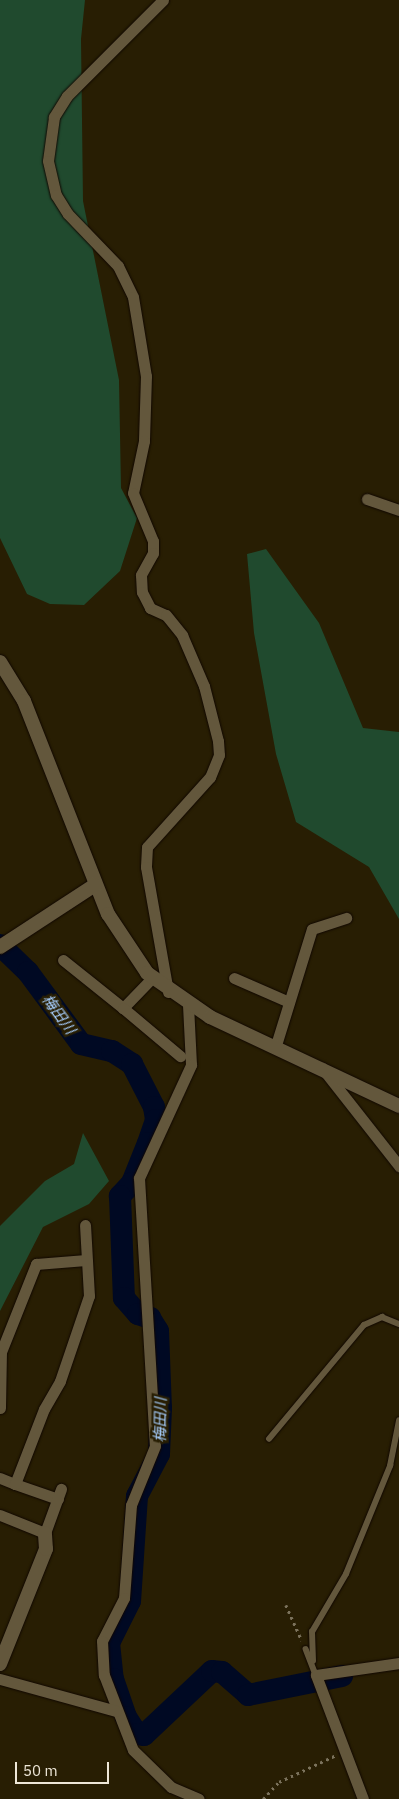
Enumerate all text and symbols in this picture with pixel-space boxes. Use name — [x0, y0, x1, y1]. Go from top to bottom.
water label: 梅田川 — [38, 991, 80, 1037]
water label: 梅田川 — [151, 1397, 169, 1443]
scale bar — [18, 1752, 111, 1784]
text: 50 m — [23, 1761, 58, 1780]

